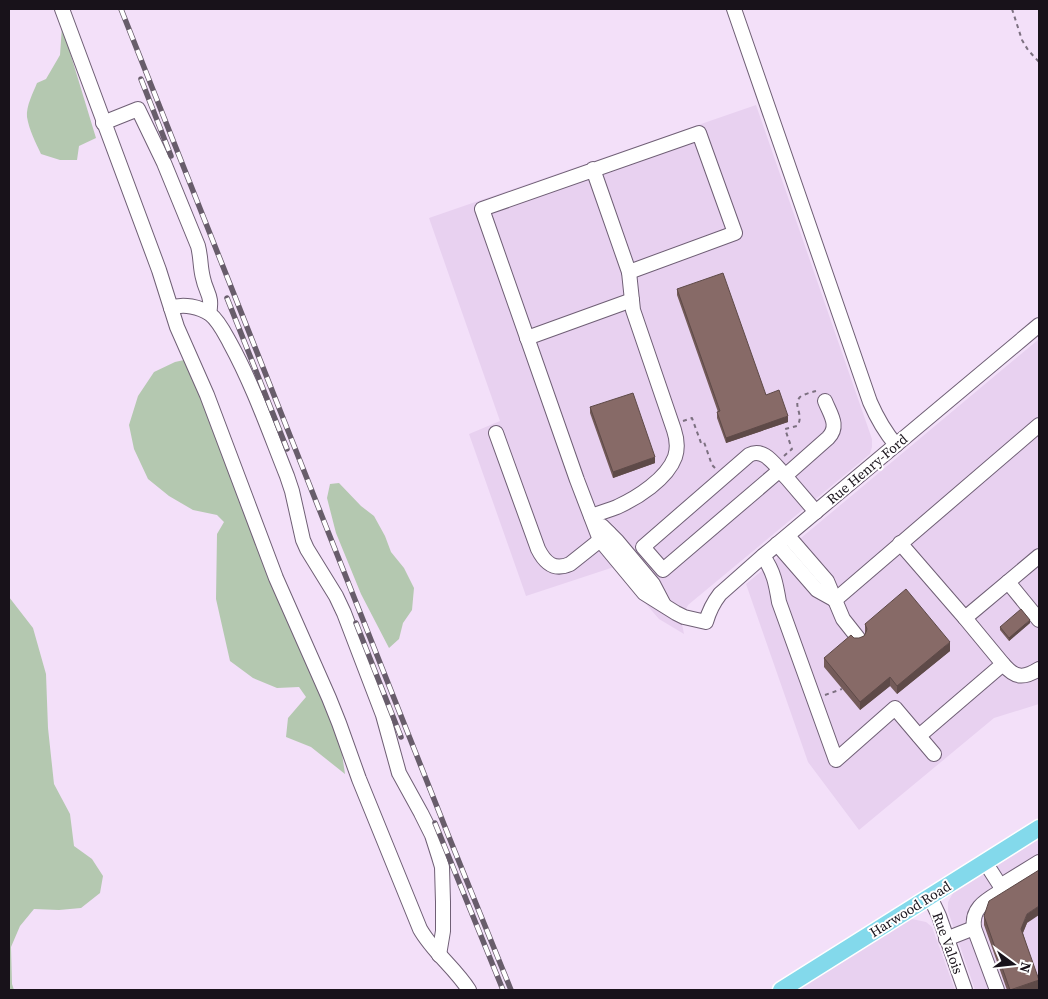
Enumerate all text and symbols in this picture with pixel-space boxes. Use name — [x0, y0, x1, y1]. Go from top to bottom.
street label: Rue Henry-Ford — [822, 429, 912, 509]
street label: Harwood Road — [865, 876, 955, 942]
street label: Rue Valois — [928, 909, 968, 977]
north arrow — [988, 939, 1038, 989]
text: N — [1015, 960, 1037, 975]

